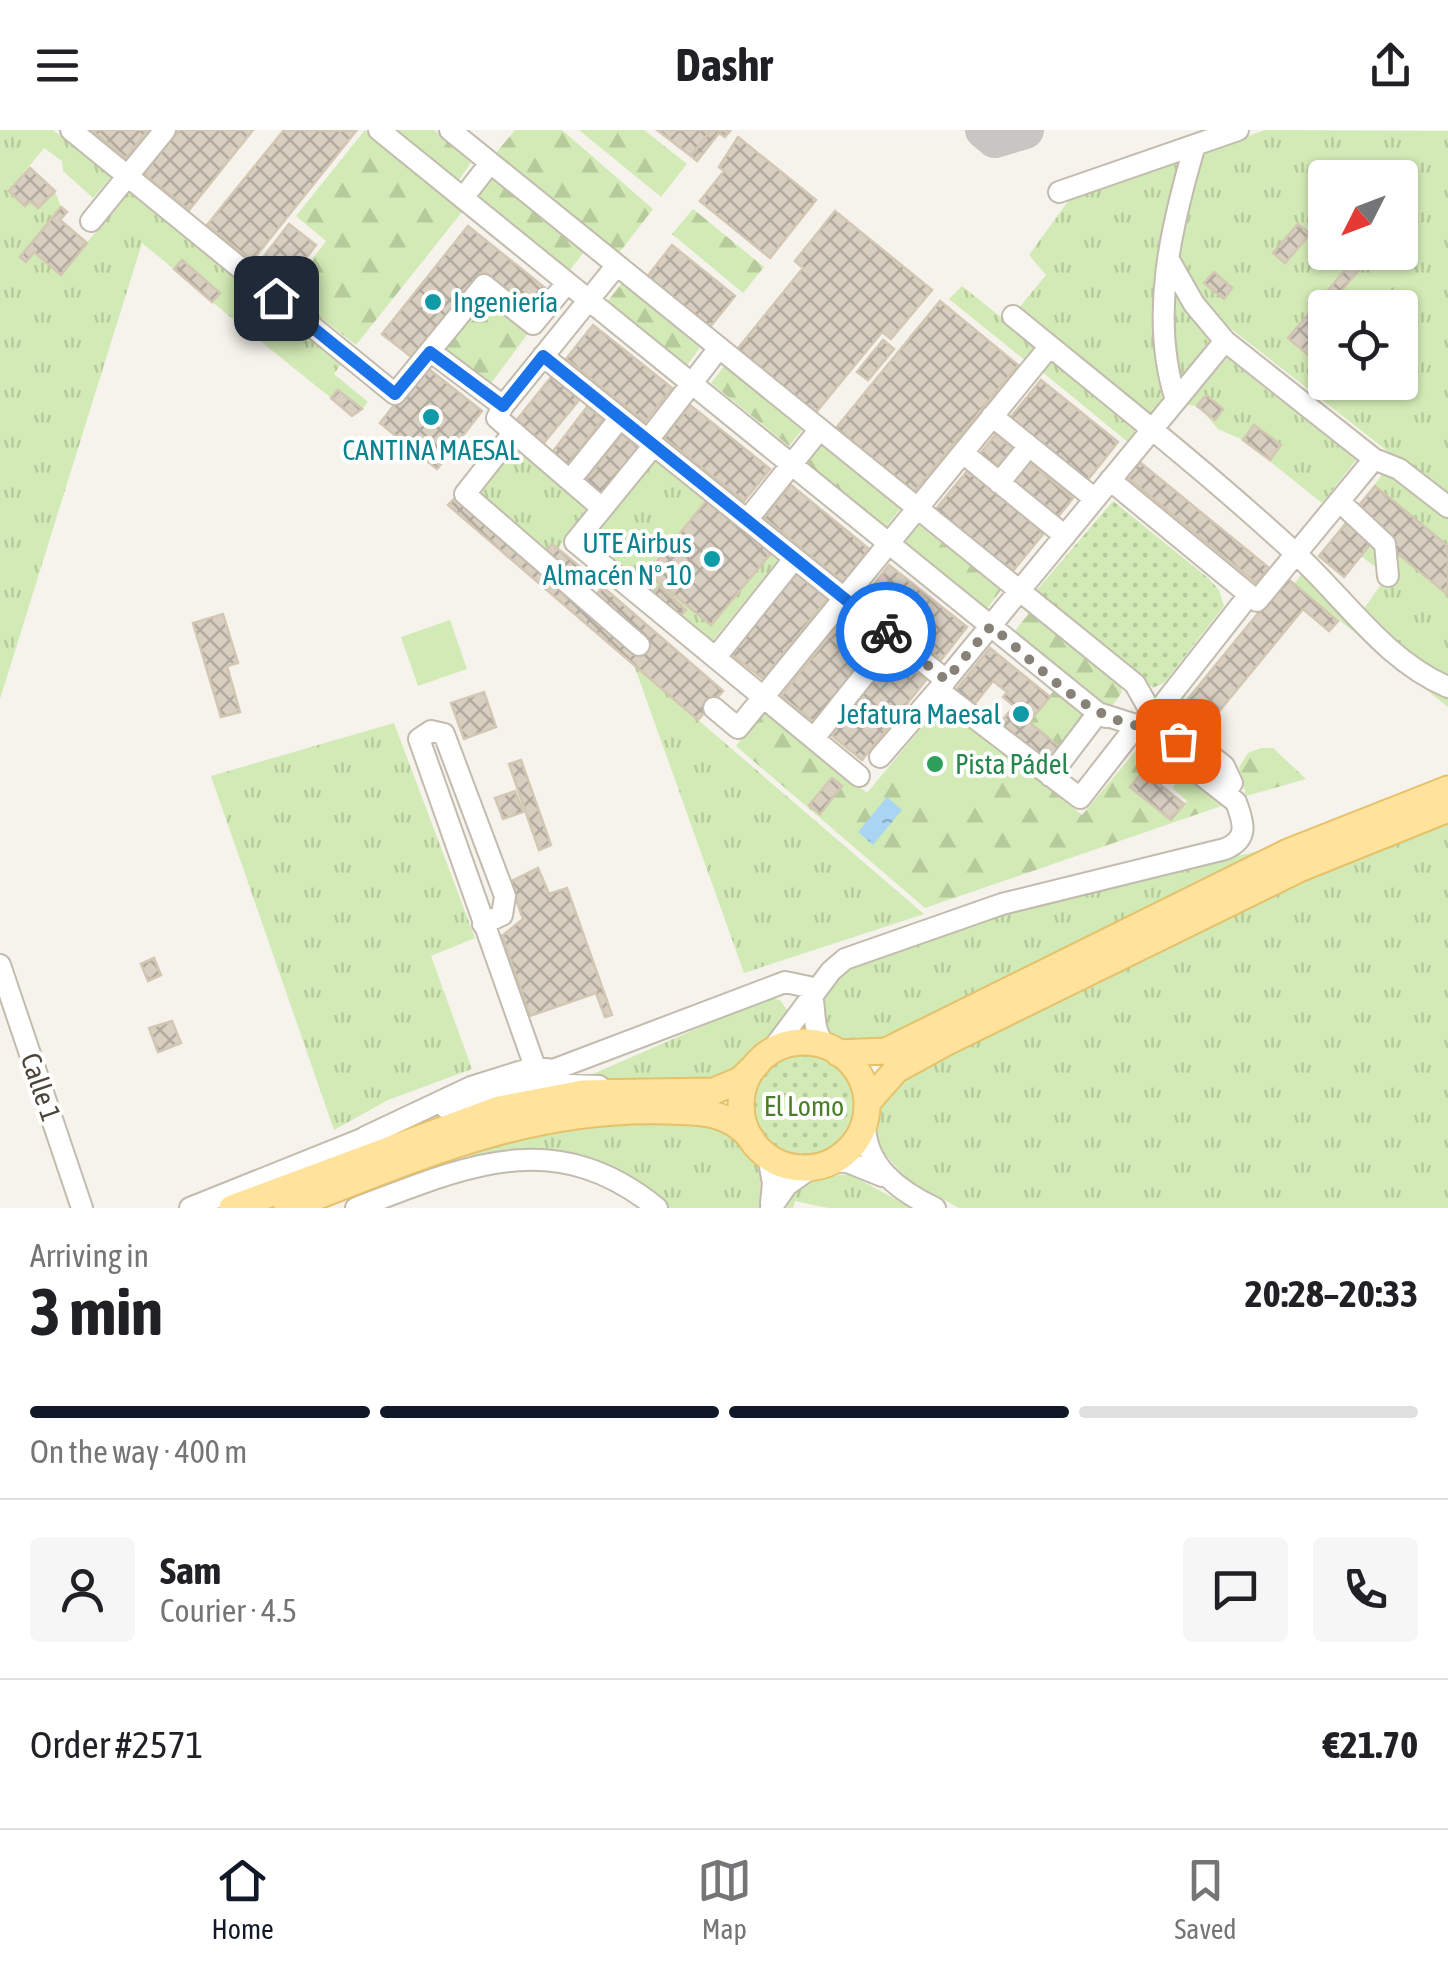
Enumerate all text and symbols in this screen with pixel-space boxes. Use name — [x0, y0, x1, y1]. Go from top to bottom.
icon: menu — [30, 38, 85, 93]
icon: share — [1363, 38, 1418, 93]
text: Dashr — [675, 39, 773, 91]
north arrow — [1308, 160, 1418, 270]
map controls — [1308, 160, 1418, 400]
pin — [234, 256, 319, 341]
icon: home — [249, 271, 304, 326]
place label: Ingeniería — [453, 286, 558, 318]
button: locate — [1308, 290, 1418, 400]
marker: Ingeniería — [422, 291, 444, 313]
marker: CANTINA MAESAL — [420, 406, 442, 428]
place label: CANTINA MAESAL — [342, 434, 520, 466]
place label: UTE Airbus Almacén Nº 10 — [543, 527, 692, 591]
marker: UTE Airbus Almacén Nº 10 — [701, 548, 723, 570]
courier — [836, 582, 936, 682]
icon: bike — [859, 605, 914, 660]
place label: Jefatura Maesal — [838, 698, 1002, 730]
pin — [1136, 699, 1221, 784]
marker: Jefatura Maesal — [1010, 703, 1032, 725]
icon: bag — [1151, 714, 1206, 769]
place label: Pista Pádel — [955, 748, 1070, 780]
marker: Pista Pádel — [924, 753, 946, 775]
street label: Calle 1 — [14, 1049, 68, 1125]
park label: El Lomo — [764, 1090, 844, 1122]
text: Arriving in — [30, 1237, 149, 1274]
text: 20:28–20:33 — [1245, 1272, 1418, 1315]
text: 3 min — [30, 1274, 163, 1349]
text: On the way · 400 m — [30, 1433, 247, 1470]
button: person — [30, 1537, 135, 1642]
button: chat — [1183, 1537, 1288, 1642]
button: phone — [1313, 1537, 1418, 1642]
text: Sam — [160, 1549, 221, 1592]
text: Courier · 4.5 — [160, 1592, 297, 1629]
text: Order #2571 — [30, 1723, 203, 1766]
text: €21.70 — [1323, 1723, 1418, 1766]
tab: Home — [211, 1853, 274, 1945]
tab: Map — [697, 1853, 752, 1945]
tab: Saved — [1175, 1853, 1237, 1945]

